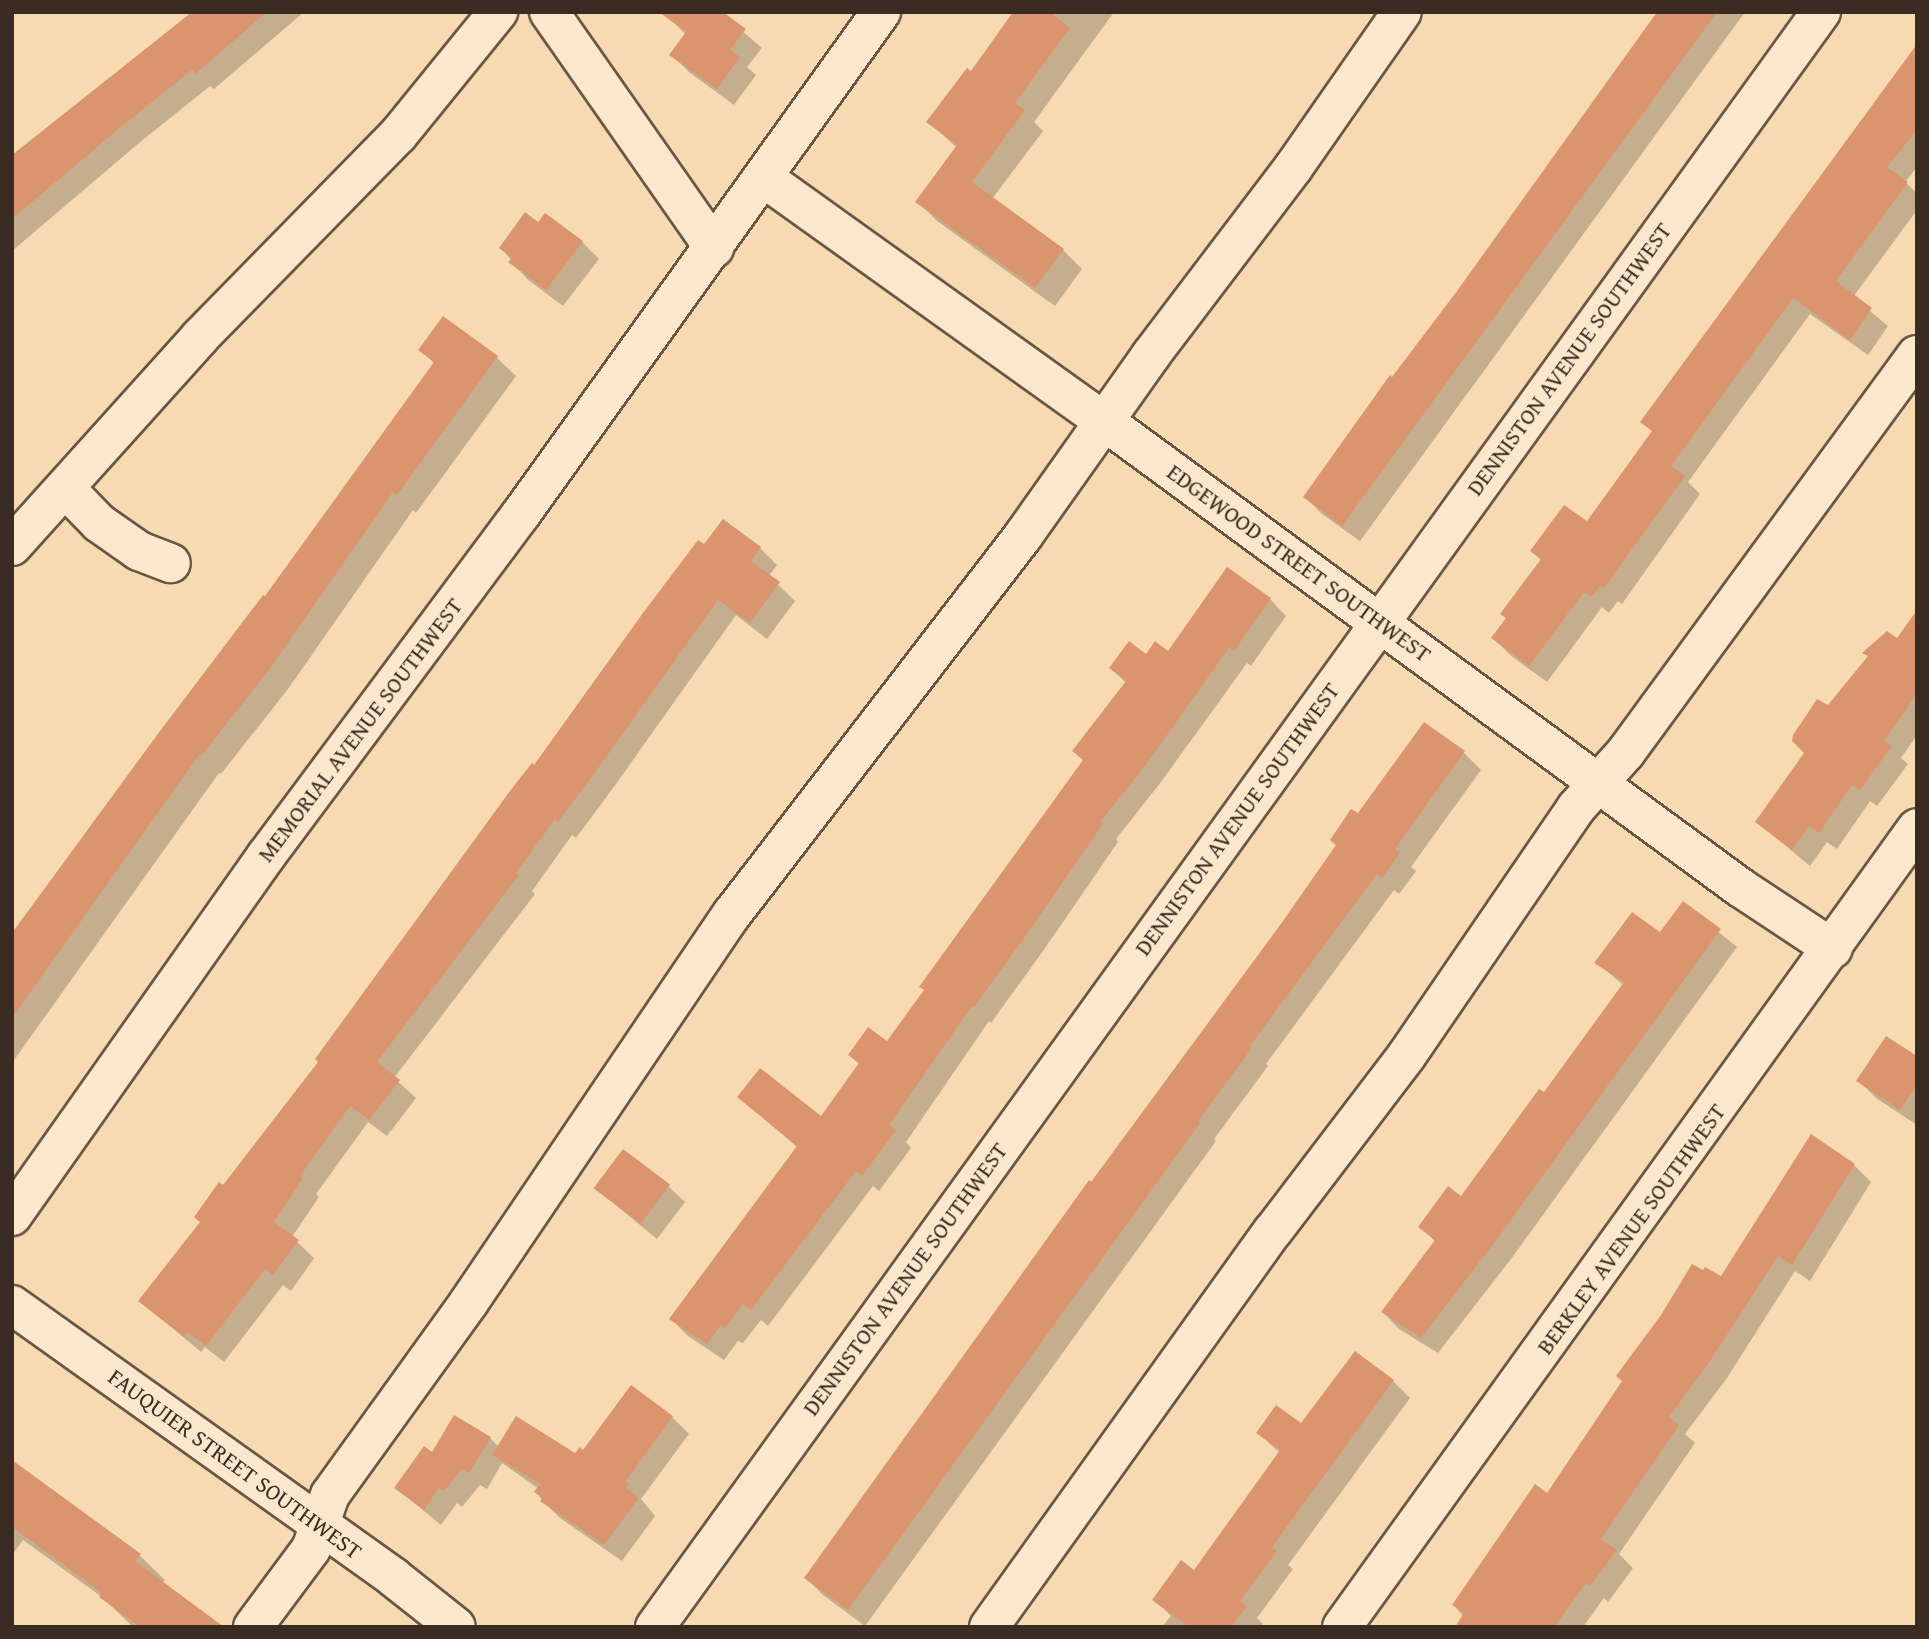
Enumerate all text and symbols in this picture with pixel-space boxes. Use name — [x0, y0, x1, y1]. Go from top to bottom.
street label: DENNISTON AVENUE SOUTHWEST — [1461, 217, 1677, 501]
street label: EDGEWOOD STREET SOUTHWEST — [1162, 458, 1436, 668]
street label: MEMORIAL AVENUE SOUTHWEST — [252, 593, 468, 867]
street label: DENNISTON AVENUE SOUTHWEST — [1129, 677, 1345, 961]
street label: BERKLEY AVENUE SOUTHWEST — [1531, 1098, 1731, 1360]
street label: DENNISTON AVENUE SOUTHWEST — [797, 1137, 1013, 1421]
street label: FAUQUIER STREET SOUTHWEST — [103, 1363, 367, 1565]

